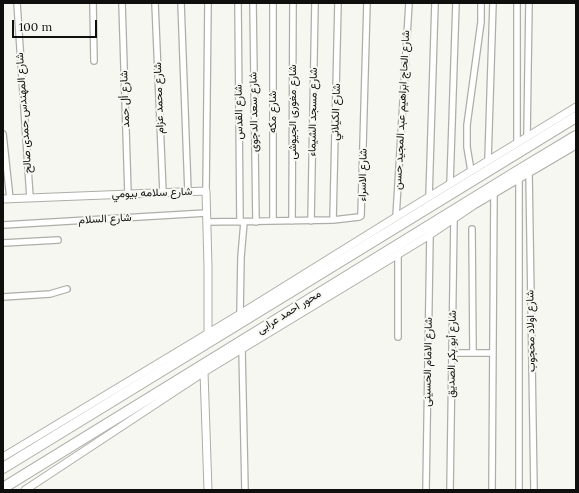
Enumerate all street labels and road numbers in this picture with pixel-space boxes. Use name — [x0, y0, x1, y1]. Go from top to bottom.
street label: شارع الحاج ابراهيم عبد المجيد حسن — [391, 30, 413, 190]
street label: شارع المهندس حمدى صالح — [13, 52, 35, 174]
street label: شارع محمد عزام — [151, 62, 167, 134]
street label: شارع مغورى الجيوشى — [286, 65, 300, 159]
street label: شارع مسجد الشيماء — [306, 67, 320, 157]
street label: شارع أل حمد — [117, 70, 133, 128]
street label: شارع سعد الدجوى — [247, 72, 261, 152]
street label: شارع الكيلاني — [328, 83, 344, 141]
street label: شارع القدس — [232, 84, 246, 140]
street label: شارع مكه — [266, 91, 280, 133]
street label: شارع الاسراء — [356, 148, 370, 202]
street label: شارع سلامه بيومي — [111, 185, 193, 201]
street label: شارع السلام — [78, 211, 132, 227]
street label: محور احمد عرابى — [255, 287, 323, 337]
street label: شارع اولاد محجوب — [524, 290, 538, 372]
street label: شارع أبو بكر الصديق — [445, 310, 459, 398]
street label: شارع الامام الحسينى — [421, 317, 435, 407]

